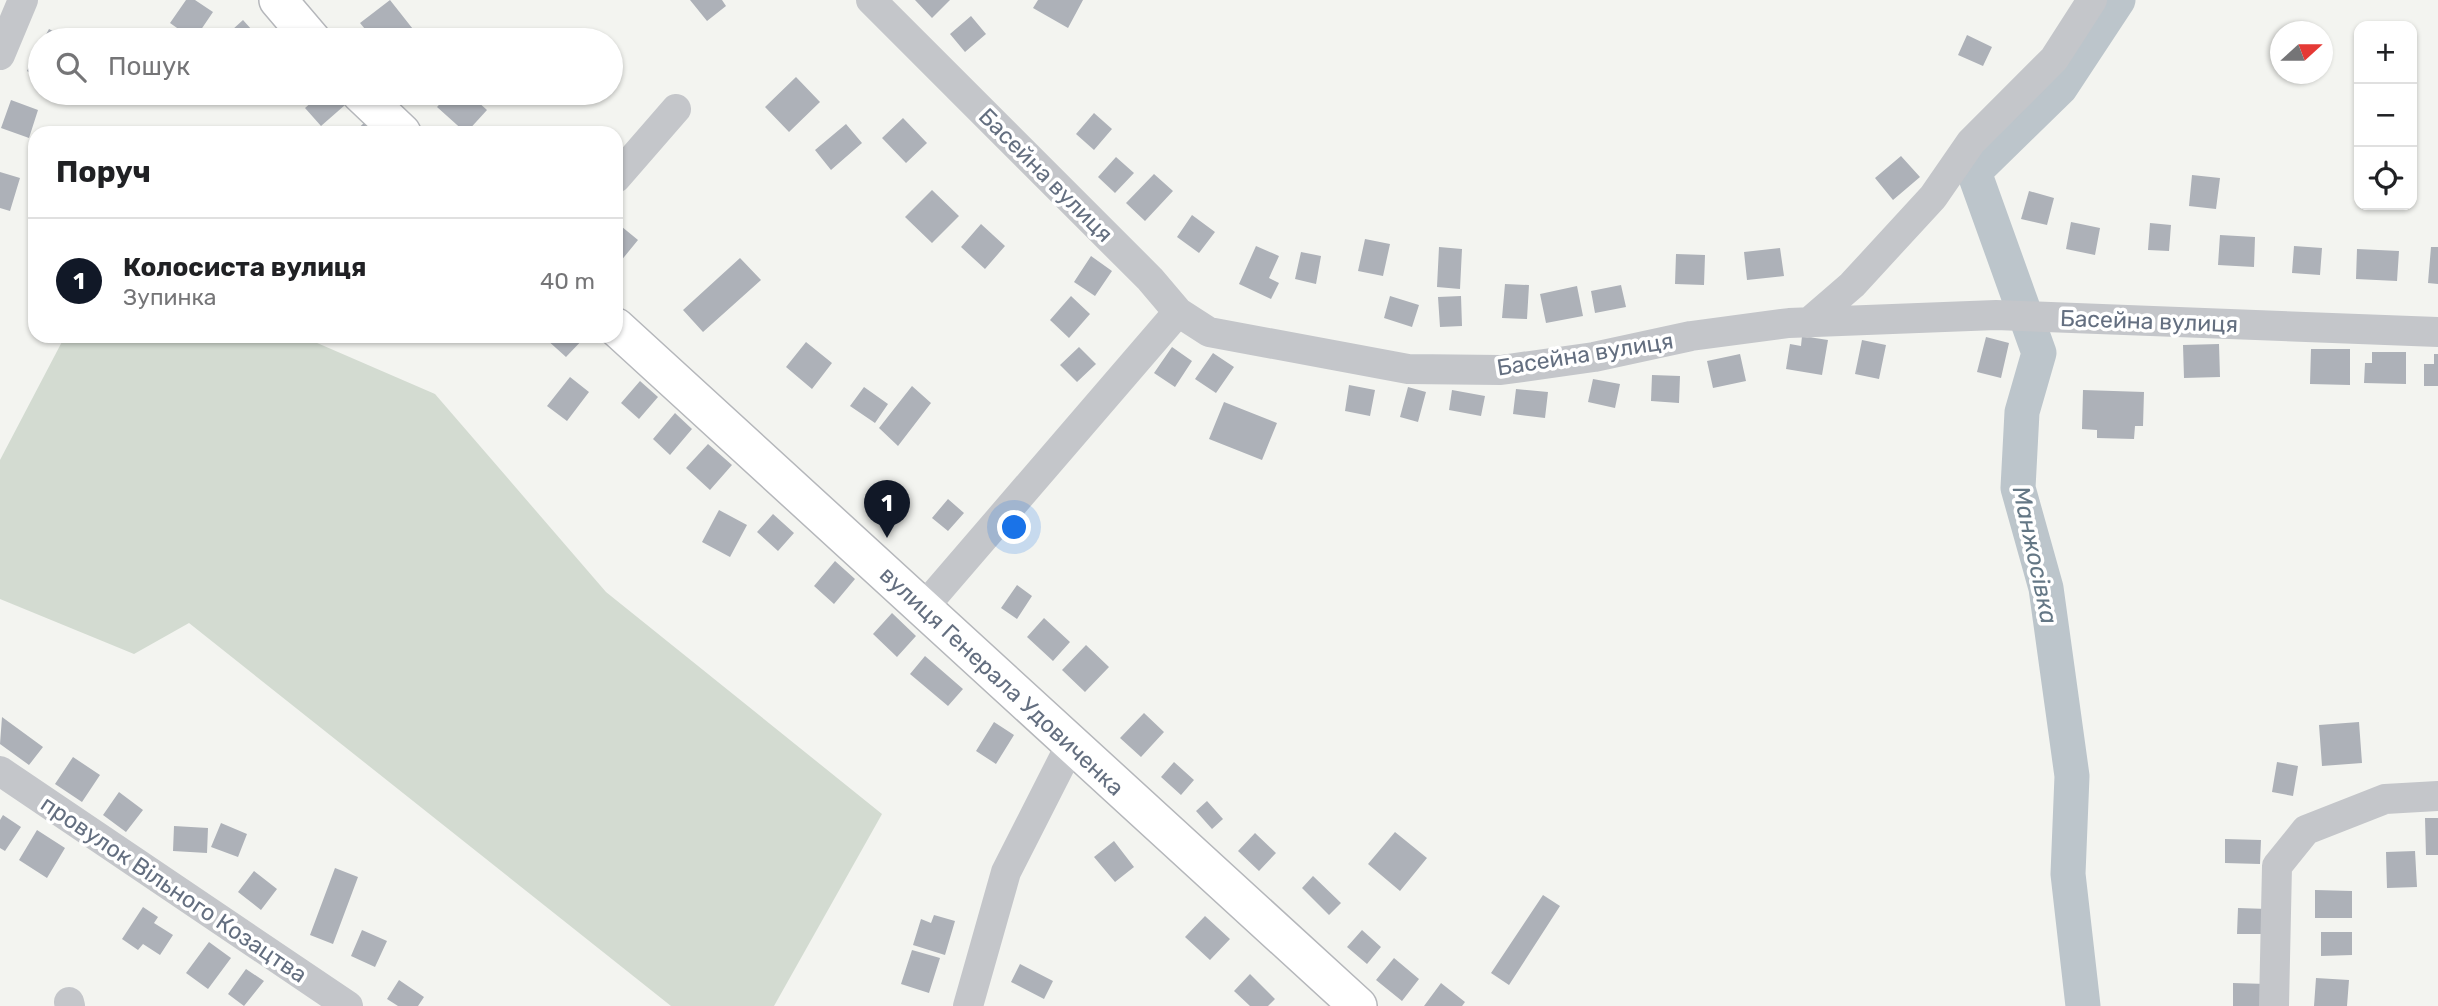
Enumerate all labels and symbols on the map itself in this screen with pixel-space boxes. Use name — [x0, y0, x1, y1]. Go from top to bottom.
north arrow — [2270, 21, 2333, 84]
street label: Басейна вулиця — [973, 102, 1119, 248]
street label: Басейна вулиця — [2059, 304, 2239, 338]
street label: Басейна вулиця — [1495, 326, 1675, 382]
pin: 1 — [864, 480, 910, 538]
water label: Манжосівка — [2007, 484, 2063, 626]
your location — [997, 510, 1031, 544]
street label: вулиця Генерала Удовиченка — [874, 560, 1130, 802]
street label: провулок Вільного Козацтва — [36, 789, 312, 989]

